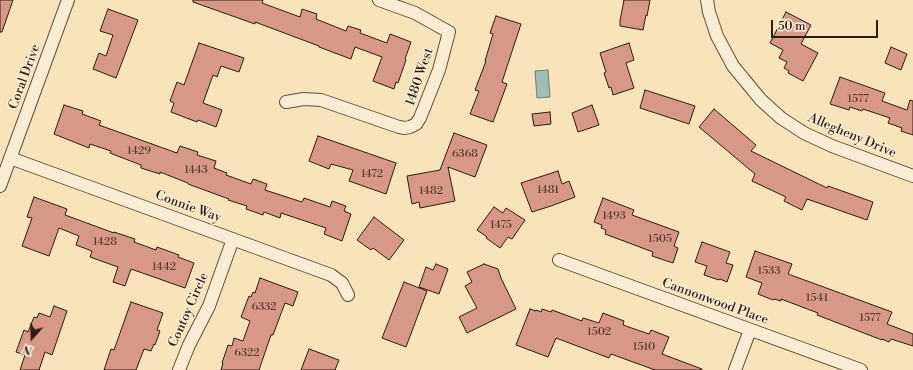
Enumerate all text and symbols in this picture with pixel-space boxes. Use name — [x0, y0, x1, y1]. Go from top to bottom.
scale bar — [773, 12, 880, 38]
text: 50 m — [778, 19, 806, 34]
street label: Coral Drive — [6, 42, 44, 112]
street label: 1480 West — [403, 46, 437, 108]
house number: 1577 — [847, 92, 869, 106]
street label: Allegheny Drive — [806, 110, 898, 162]
house number: 1429 — [127, 144, 151, 158]
house number: 6368 — [452, 147, 478, 161]
house number: 1443 — [184, 163, 208, 177]
house number: 1472 — [361, 167, 383, 181]
house number: 1481 — [537, 183, 559, 197]
house number: 1482 — [419, 184, 443, 198]
street label: Connie Way — [153, 188, 223, 226]
house number: 1493 — [602, 209, 626, 223]
house number: 1475 — [490, 218, 512, 232]
house number: 1505 — [648, 232, 672, 246]
house number: 1428 — [93, 235, 117, 249]
house number: 1442 — [152, 260, 176, 274]
house number: 1533 — [758, 264, 780, 278]
street label: Contoy Circle — [166, 270, 212, 350]
street label: Cannonwood Place — [660, 276, 770, 328]
house number: 1541 — [806, 291, 828, 305]
house number: 6332 — [251, 300, 277, 314]
house number: 1577 — [859, 311, 881, 325]
north arrow — [12, 318, 52, 358]
house number: 1502 — [587, 325, 611, 339]
house number: 1510 — [633, 340, 655, 354]
text: N — [21, 341, 34, 357]
house number: 6322 — [234, 346, 260, 360]

